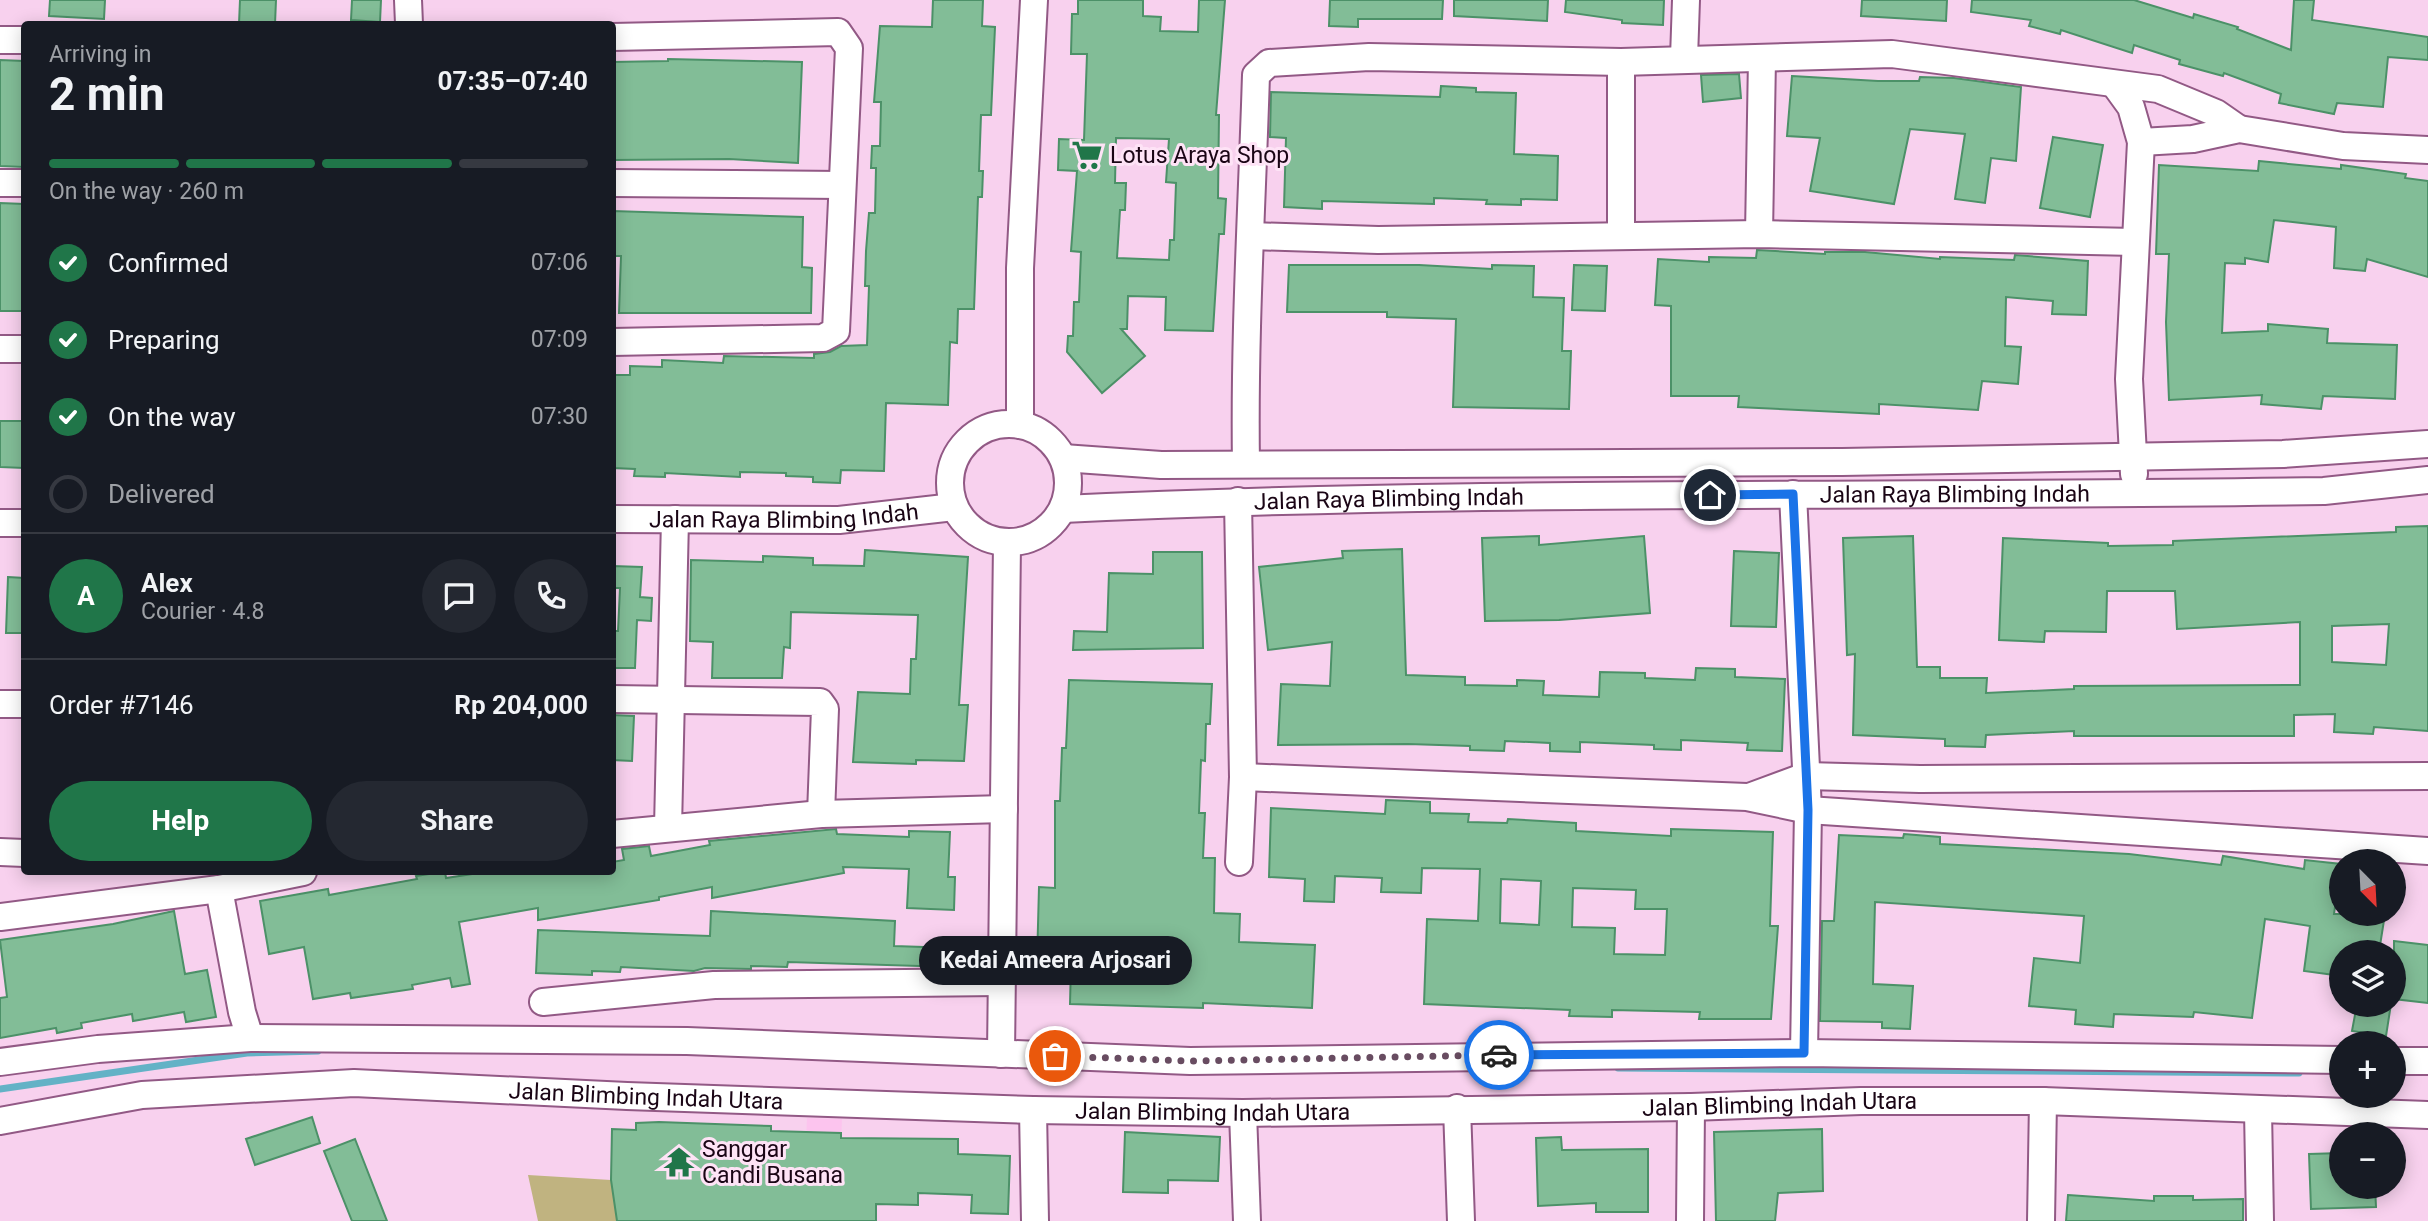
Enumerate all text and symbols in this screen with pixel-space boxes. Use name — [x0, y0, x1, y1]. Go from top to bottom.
text: Arriving in — [49, 41, 152, 68]
text: 07:35–07:40 — [438, 66, 588, 96]
text: 2 min — [49, 67, 165, 121]
supermarket icon: Lotus Araya Shop — [1070, 138, 1104, 172]
place label: Lotus Araya Shop — [1110, 142, 1289, 169]
text: On the way · 260 m — [49, 178, 244, 205]
icon: check — [49, 244, 87, 282]
text: Confirmed — [108, 248, 229, 278]
text: 07:06 — [531, 249, 588, 276]
icon: check — [49, 321, 87, 359]
text: Preparing — [108, 325, 220, 355]
text: 07:09 — [531, 326, 588, 353]
icon: check — [49, 398, 87, 436]
text: On the way — [108, 402, 236, 432]
text: 07:30 — [531, 403, 588, 430]
pin — [1680, 465, 1740, 525]
icon: home — [1691, 476, 1729, 514]
text: Delivered — [108, 479, 215, 509]
street label: Jalan Raya Blimbing Indah — [1820, 480, 2090, 508]
street label: Jalan Raya Blimbing Indah — [1254, 483, 1524, 515]
street label: Jalan Raya Blimbing Indah — [649, 498, 920, 534]
button: chat — [422, 559, 496, 633]
button: phone — [514, 559, 588, 633]
text: Alex — [141, 568, 193, 598]
text: A — [77, 581, 95, 611]
text: Courier · 4.8 — [141, 598, 264, 625]
text: Order #7146 — [49, 690, 194, 720]
text: Rp 204,000 — [454, 690, 588, 720]
button: Help — [49, 781, 312, 861]
button: Share — [326, 781, 588, 861]
north arrow — [2329, 849, 2406, 926]
map controls — [2329, 849, 2406, 1199]
callout: Kedai Ameera Arjosari — [918, 937, 1192, 986]
button: layers — [2329, 940, 2406, 1017]
text: Kedai Ameera Arjosari — [940, 947, 1171, 974]
courier — [1464, 1020, 1534, 1090]
pin — [1025, 1026, 1085, 1086]
button: + — [2329, 1031, 2406, 1108]
icon: car — [1480, 1036, 1518, 1074]
icon: bag — [1036, 1037, 1074, 1075]
street label: Jalan Blimbing Indah Utara — [508, 1077, 784, 1115]
street label: Jalan Blimbing Indah Utara — [1642, 1087, 1917, 1121]
street label: Jalan Blimbing Indah Utara — [1075, 1097, 1350, 1127]
button: − — [2329, 1122, 2406, 1199]
place label: Sanggar Candi Busana — [702, 1136, 843, 1189]
temple icon: Sanggar Candi Busana — [662, 1145, 696, 1179]

